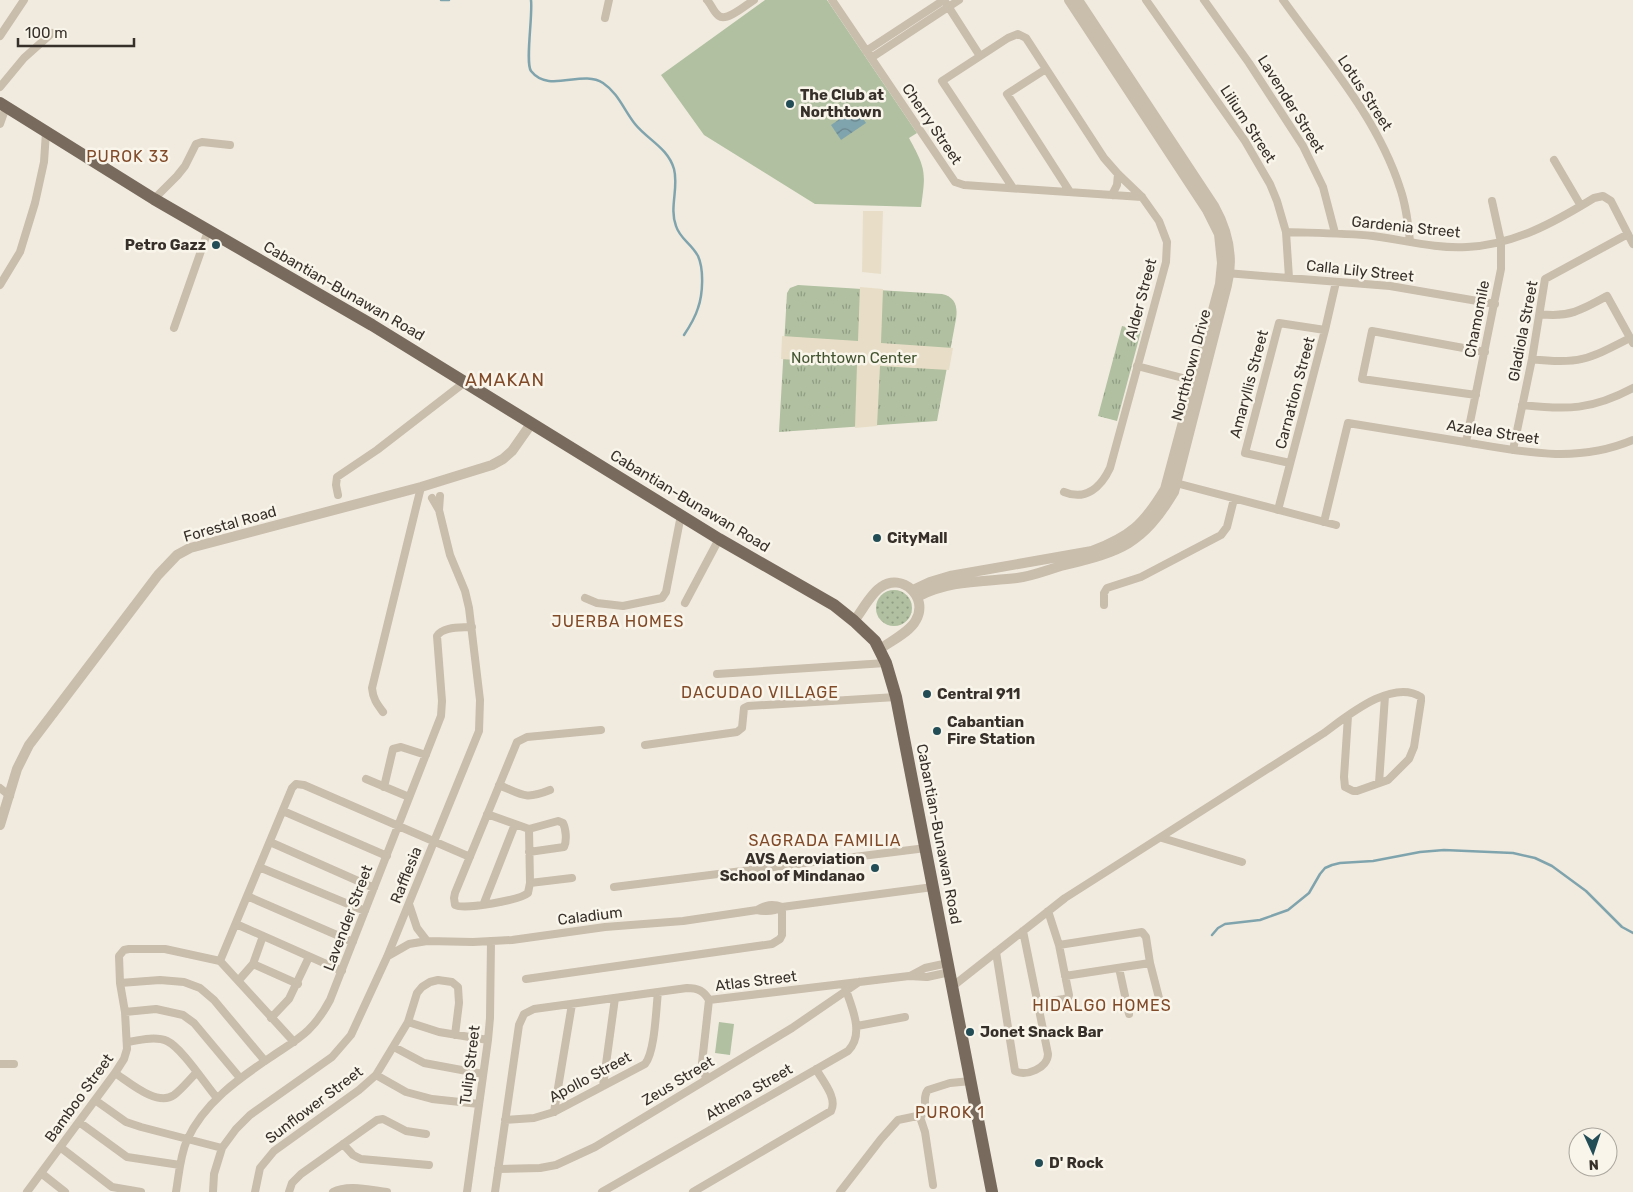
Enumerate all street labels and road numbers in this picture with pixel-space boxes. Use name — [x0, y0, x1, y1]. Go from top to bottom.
street label: Lavender Street — [1254, 52, 1328, 156]
street label: Lotus Street — [1334, 52, 1396, 134]
street label: Cherry Street — [898, 80, 966, 168]
street label: Lilium Street — [1216, 82, 1280, 166]
street label: Gardenia Street — [1351, 212, 1461, 242]
street label: Cabantian-Bunawan Road — [260, 237, 428, 345]
street label: Alder Street — [1122, 256, 1161, 342]
street label: Calla Lily Street — [1305, 256, 1415, 286]
street label: Chamomile — [1461, 279, 1493, 359]
street label: Gladiola Street — [1504, 279, 1542, 383]
street label: Northtown Drive — [1167, 307, 1215, 423]
street label: Amaryllis Street — [1226, 328, 1272, 440]
street label: Carnation Street — [1271, 335, 1319, 451]
street label: Azalea Street — [1445, 416, 1541, 448]
street label: Cabantian-Bunawan Road — [607, 446, 773, 556]
street label: Forestal Road — [181, 502, 279, 546]
street label: Cabantian-Bunawan Road — [913, 742, 965, 926]
street label: Rafflesia — [386, 844, 426, 906]
street label: Lavender Street — [320, 862, 376, 973]
street label: Caladium — [557, 903, 623, 929]
street label: Atlas Street — [714, 967, 798, 995]
street label: Tulip Street — [456, 1024, 484, 1106]
street label: Apollo Street — [546, 1048, 634, 1106]
street label: Bamboo Street — [41, 1050, 117, 1146]
street label: Zeus Street — [639, 1052, 717, 1110]
street label: Athena Street — [702, 1060, 796, 1124]
street label: Sunflower Street — [262, 1062, 366, 1148]

